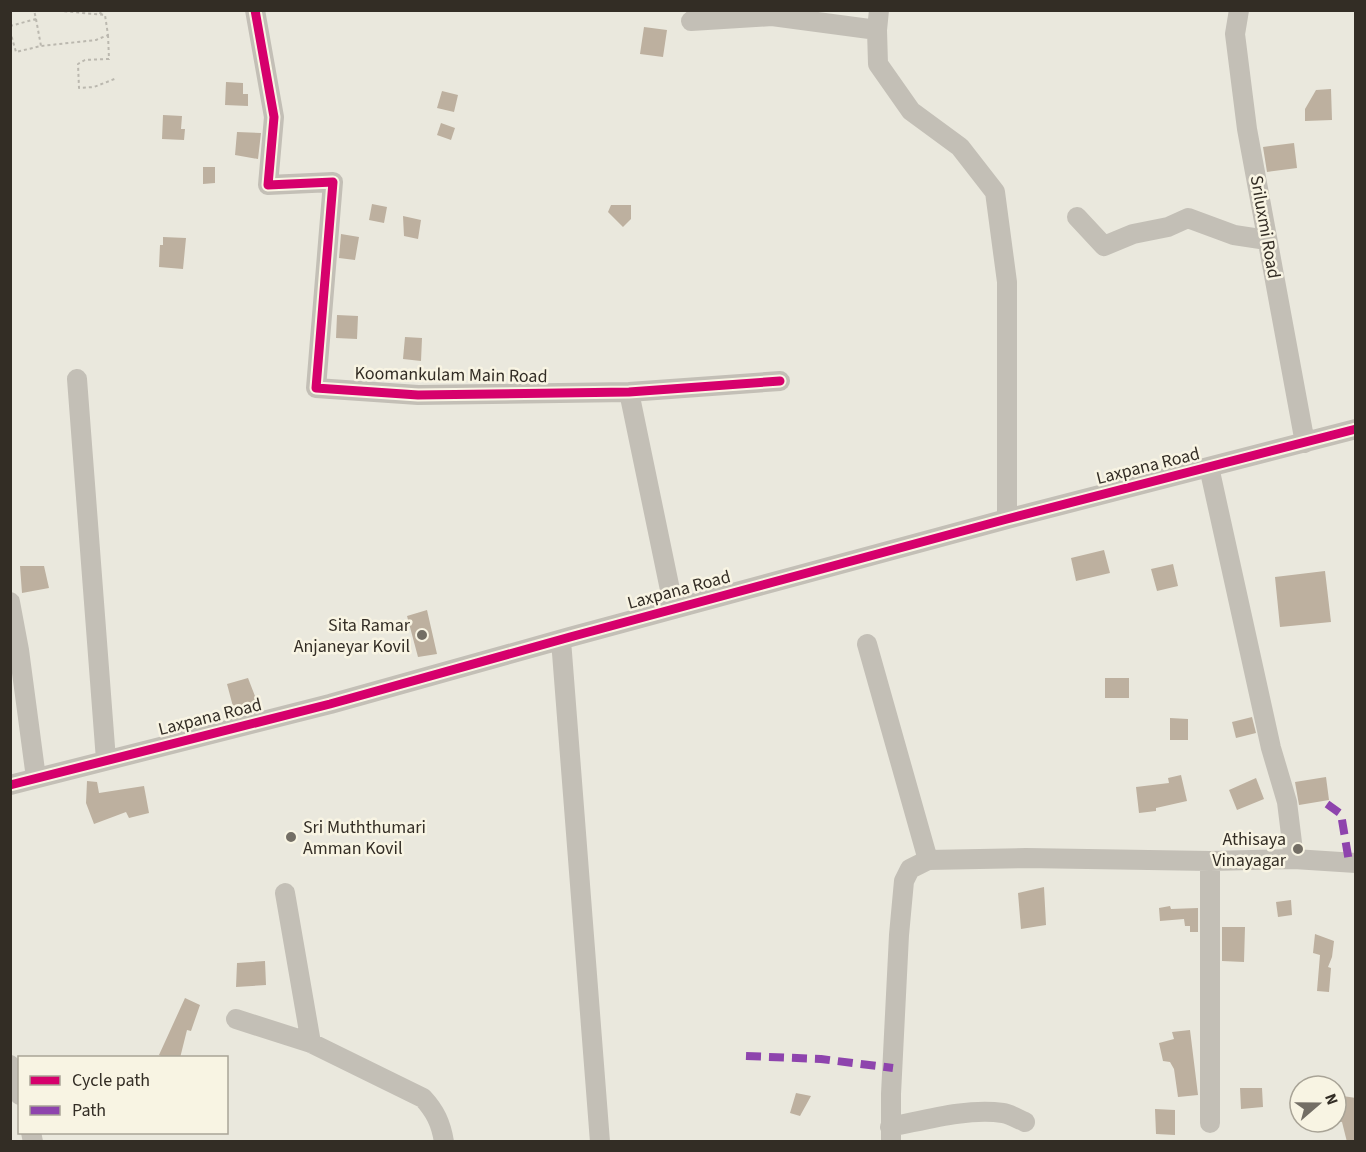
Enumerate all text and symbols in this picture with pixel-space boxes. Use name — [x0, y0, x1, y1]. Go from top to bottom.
street label: Sriluxmi Road — [1244, 173, 1286, 281]
street label: Koomankulam Main Road — [354, 361, 548, 389]
street label: Laxpana Road — [1094, 441, 1202, 491]
street label: Laxpana Road — [625, 564, 733, 616]
place label: Sita Ramar Anjaneyar Kovil — [294, 613, 411, 659]
marker: Sita Ramar Anjaneyar Kovil — [415, 628, 429, 642]
street label: Laxpana Road — [156, 692, 264, 742]
place label: Sri Muththumari Amman Kovil — [303, 815, 426, 861]
place label: Athisaya Vinayagar — [1212, 827, 1287, 873]
marker: Sri Muththumari Amman Kovil — [284, 830, 298, 844]
marker: Athisaya Vinayagar — [1291, 842, 1305, 856]
legend — [18, 1056, 228, 1134]
text: Cycle path — [72, 1068, 150, 1093]
north arrow — [1288, 1074, 1348, 1134]
text: N — [1319, 1090, 1343, 1108]
text: Path — [72, 1098, 106, 1123]

